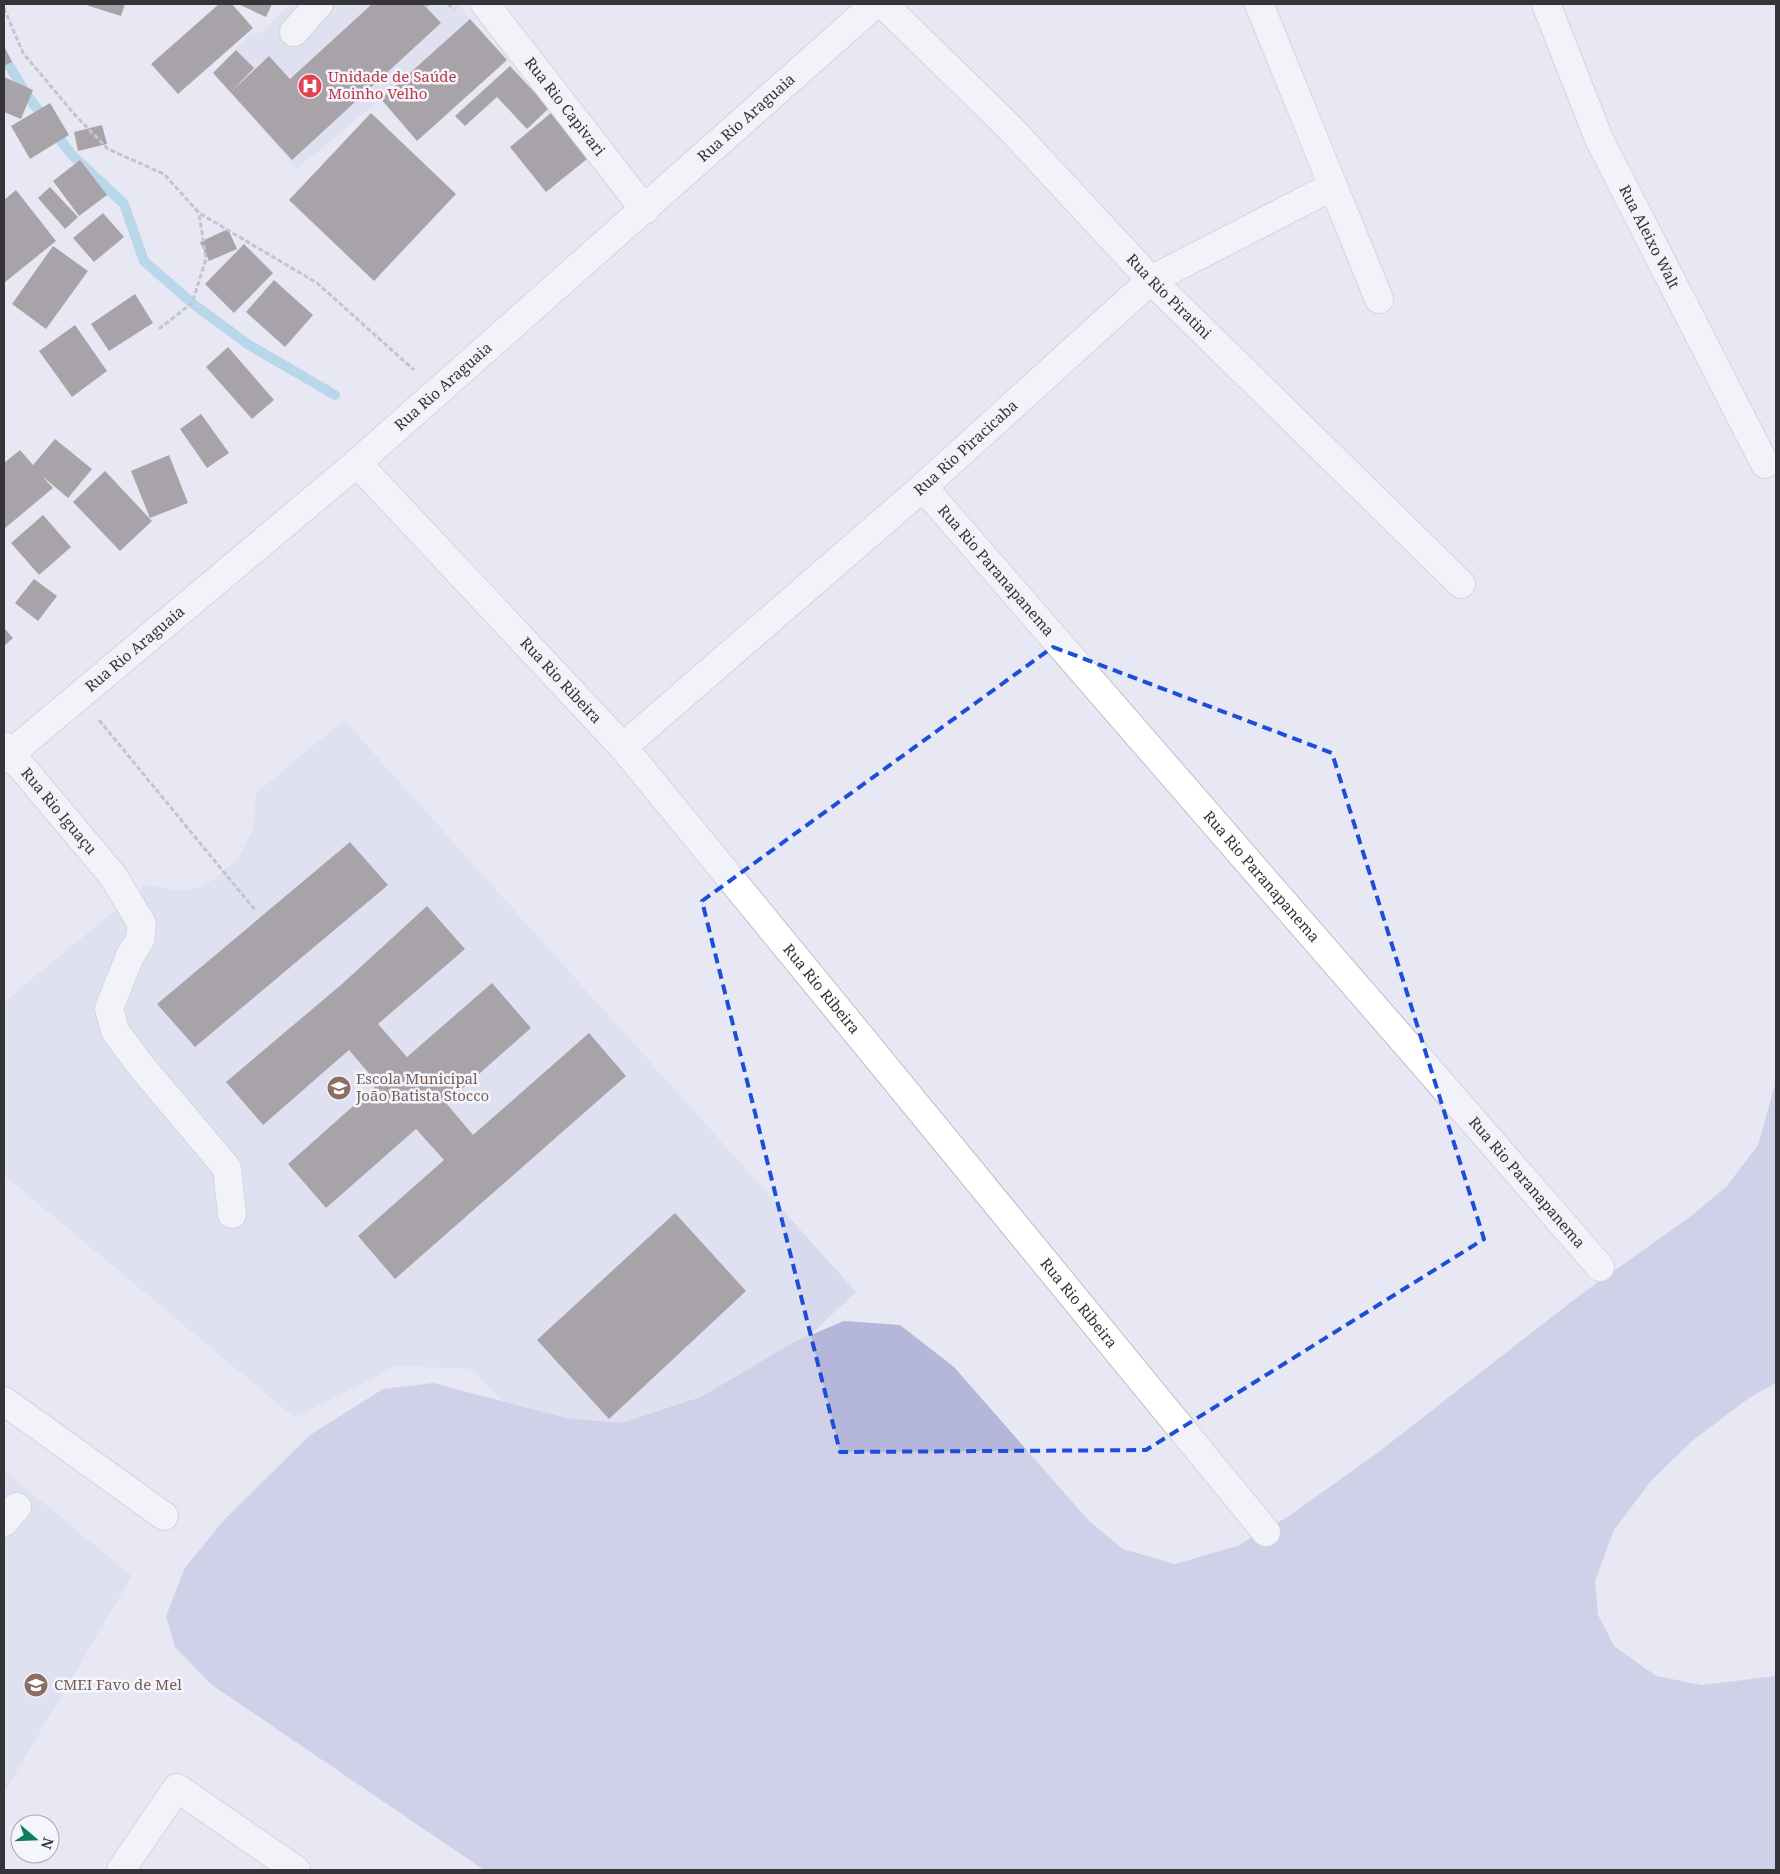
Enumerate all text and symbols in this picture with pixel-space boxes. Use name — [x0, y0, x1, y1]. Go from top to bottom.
street label: Rua Rio Capivari — [521, 53, 610, 160]
place label: Unidade de Saúde Moinho Velho — [328, 66, 457, 103]
street label: Rua Rio Araguaia — [693, 69, 799, 166]
hospital icon: Unidade de Saúde Moinho Velho — [297, 73, 323, 99]
street label: Rua Aleixo Walt — [1615, 181, 1685, 292]
street label: Rua Rio Piratini — [1123, 249, 1216, 343]
street label: Rua Rio Araguaia — [390, 337, 496, 434]
street label: Rua Rio Piracicaba — [909, 395, 1022, 500]
street label: Rua Rio Paranapanema — [934, 500, 1059, 640]
street label: Rua Rio Araguaia — [80, 601, 188, 696]
street label: Rua Rio Ribeira — [516, 633, 607, 727]
street label: Rua Rio Iguaçu — [17, 763, 102, 858]
street label: Rua Rio Paranapanema — [1199, 806, 1325, 946]
street label: Rua Rio Ribeira — [779, 939, 865, 1038]
place label: Escola Municipal João Batista Stocco — [355, 1068, 489, 1105]
school or university icon: Escola Municipal João Batista Stocco — [326, 1075, 352, 1101]
street label: Rua Rio Paranapanema — [1465, 1112, 1590, 1252]
street label: Rua Rio Ribeira — [1036, 1253, 1122, 1352]
school or university icon: CMEI Favo de Mel — [23, 1672, 49, 1698]
place label: CMEI Favo de Mel — [54, 1674, 182, 1694]
north arrow — [10, 1814, 60, 1864]
text: N — [37, 1835, 59, 1852]

